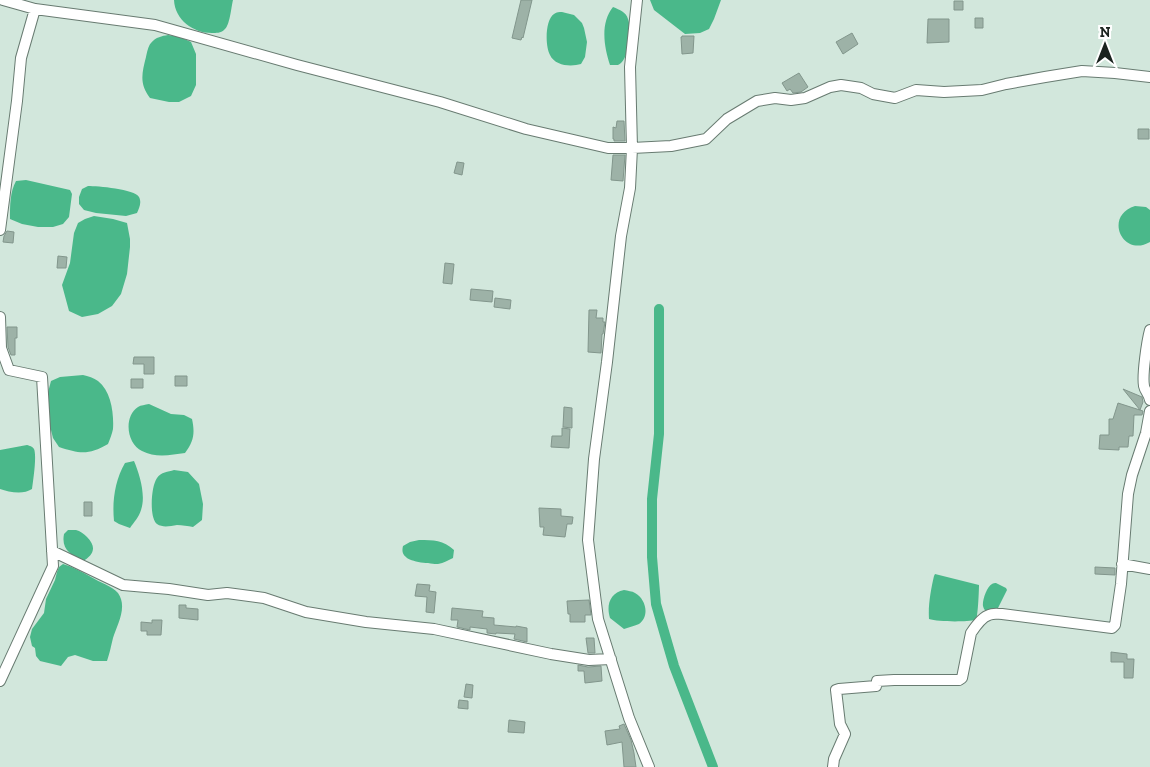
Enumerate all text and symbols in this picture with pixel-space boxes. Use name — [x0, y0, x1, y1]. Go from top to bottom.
north arrow — [1080, 20, 1130, 70]
text: N — [1100, 24, 1111, 41]

